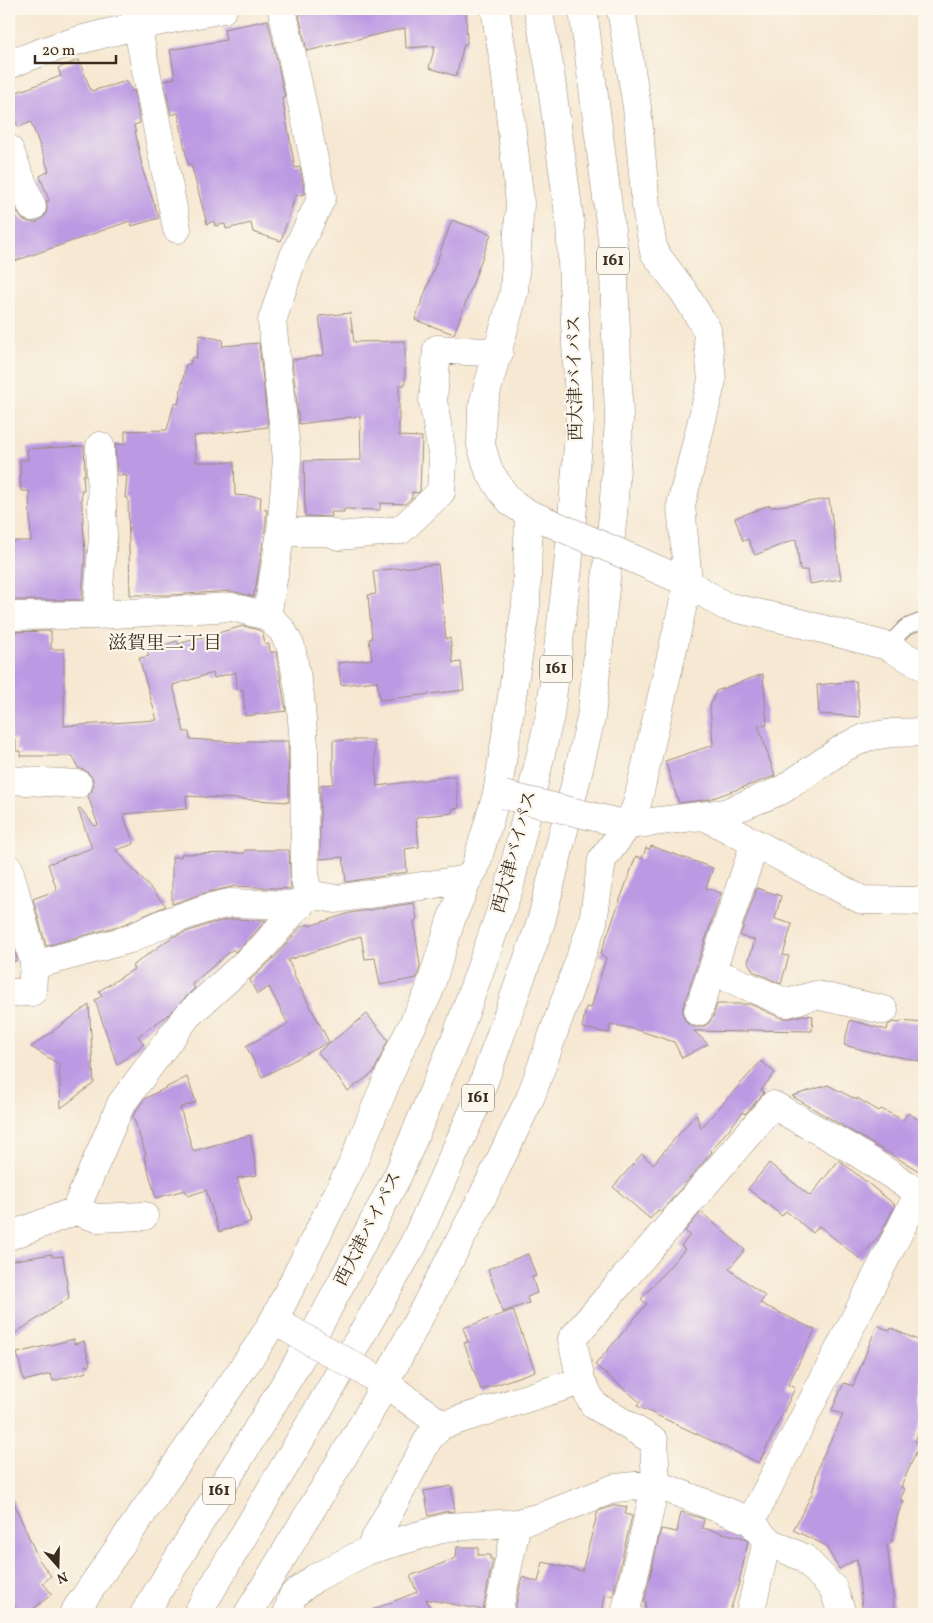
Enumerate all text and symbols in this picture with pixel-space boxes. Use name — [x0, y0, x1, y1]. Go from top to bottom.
scale bar — [35, 32, 116, 64]
text: 20 m — [42, 41, 75, 62]
road number: 161 — [597, 248, 629, 274]
street label: 西大津バイパス — [562, 315, 590, 441]
district label: 滋賀里二丁目 — [108, 631, 222, 657]
road number: 161 — [540, 656, 572, 682]
street label: 西大津バイパス — [487, 788, 543, 916]
road number: 161 — [462, 1084, 494, 1112]
street label: 西大津バイパス — [329, 1167, 409, 1291]
road number: 161 — [203, 1478, 235, 1504]
north arrow — [32, 1540, 82, 1590]
text: N — [54, 1566, 70, 1587]

